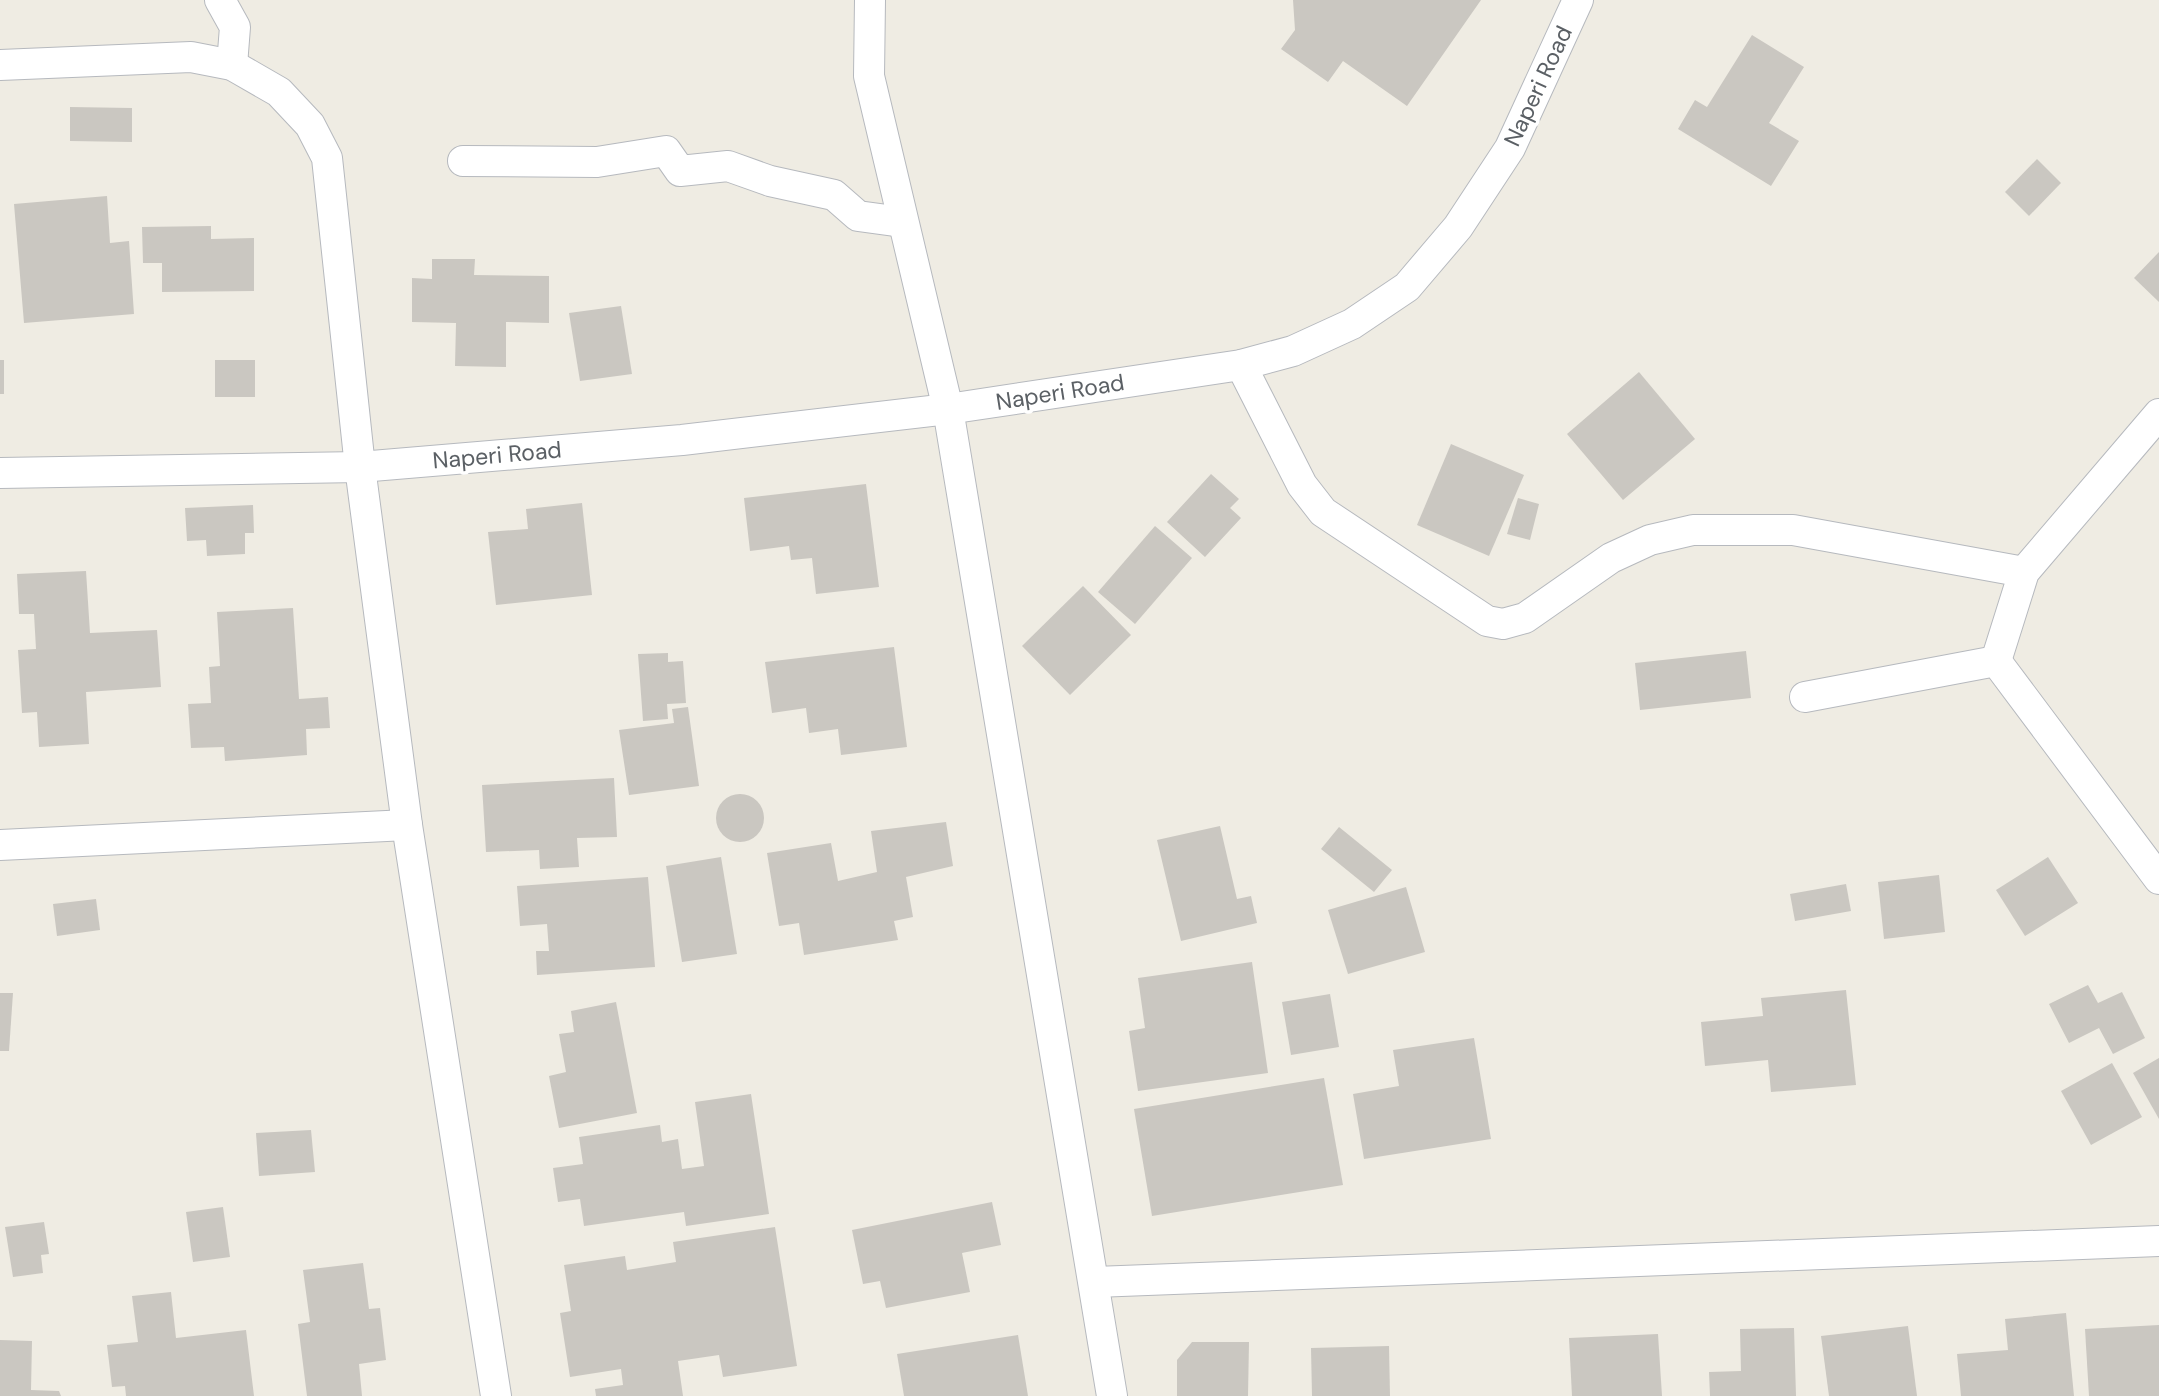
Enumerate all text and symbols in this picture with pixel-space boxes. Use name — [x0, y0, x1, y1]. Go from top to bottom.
street label: Naperi Road — [1497, 21, 1579, 151]
street label: Naperi Road — [994, 367, 1126, 417]
street label: Naperi Road — [431, 434, 563, 476]

